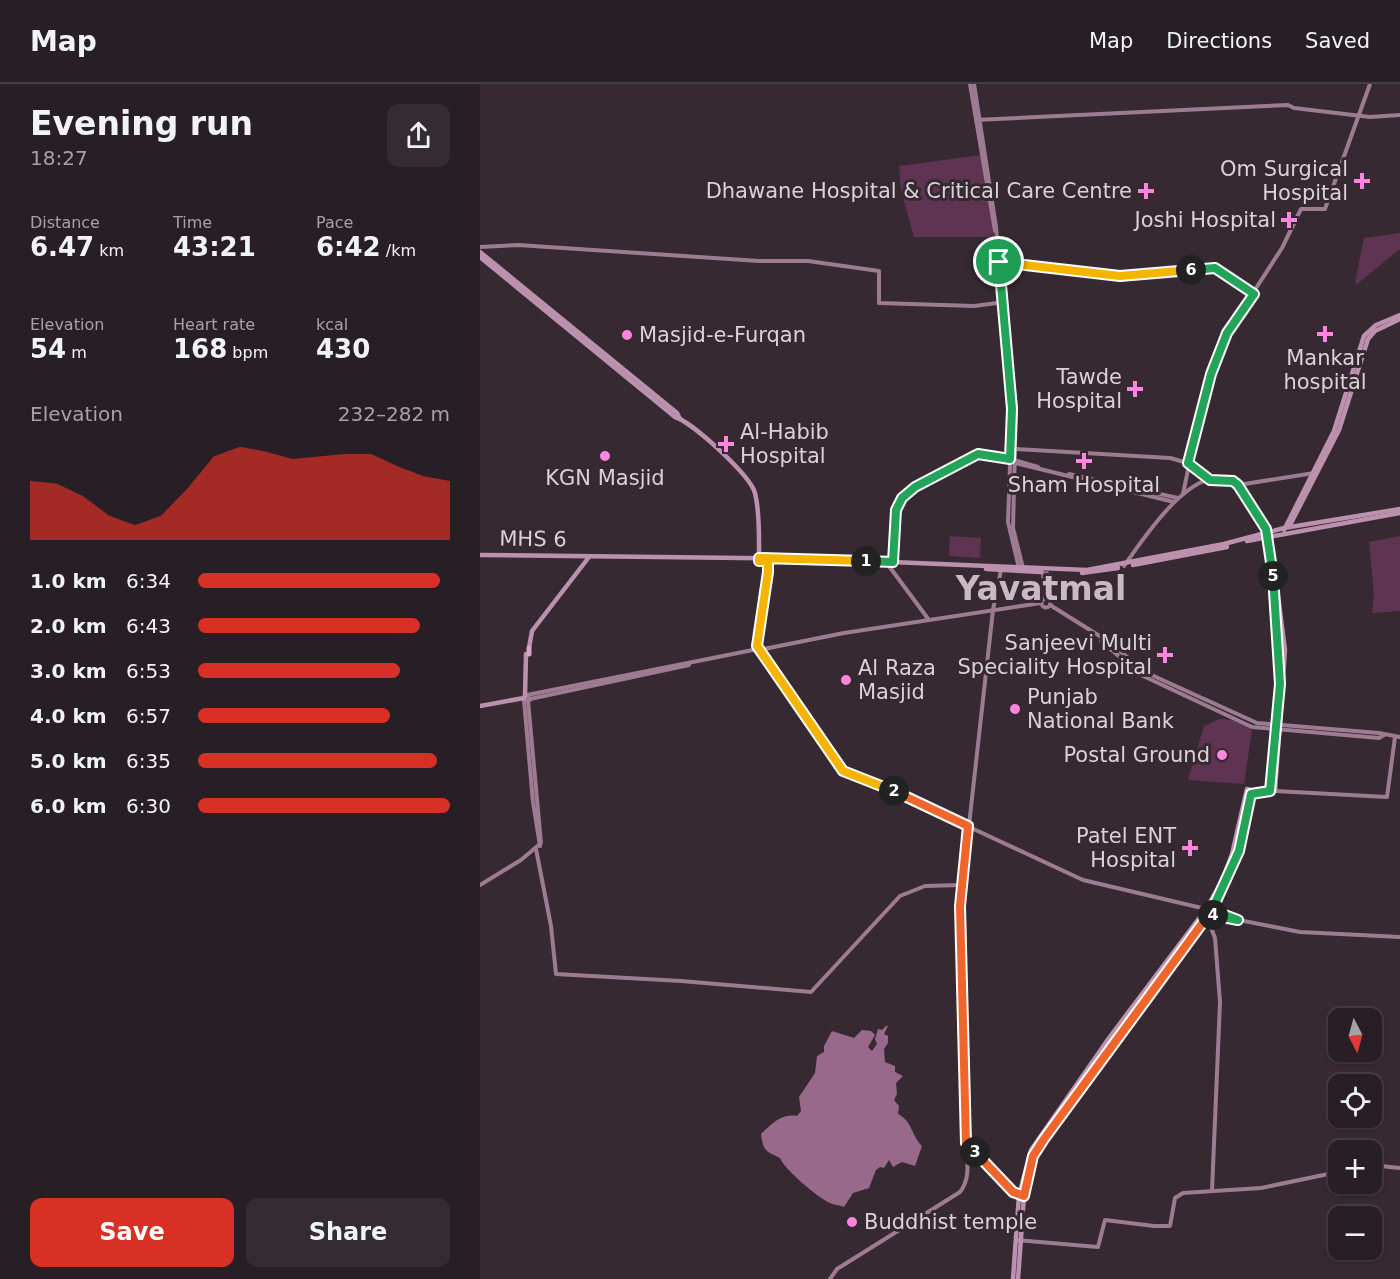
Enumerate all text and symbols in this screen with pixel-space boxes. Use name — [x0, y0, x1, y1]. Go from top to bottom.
text: Map — [30, 25, 97, 58]
text: Map — [1089, 29, 1133, 53]
text: Directions — [1166, 29, 1272, 53]
text: Saved — [1305, 29, 1370, 53]
text: Evening run — [30, 104, 253, 143]
button: share — [387, 104, 450, 167]
text: 18:27 — [30, 146, 88, 170]
place label: Om Surgical Hospital — [1220, 157, 1348, 205]
marker: Om Surgical Hospital — [1353, 172, 1371, 190]
place label: Dhawane Hospital & Critical Care Centre — [706, 179, 1132, 203]
marker: Dhawane Hospital & Critical Care Centre — [1137, 182, 1155, 200]
place label: Joshi Hospital — [1133, 208, 1276, 232]
marker: Joshi Hospital — [1280, 211, 1298, 229]
text: Distance — [30, 213, 100, 232]
text: Time — [173, 213, 212, 232]
text: Pace — [316, 213, 353, 232]
text: 6.47 — [30, 232, 94, 262]
text: 43:21 — [173, 232, 256, 262]
text: 6:42 — [316, 232, 381, 262]
pin — [973, 236, 1024, 287]
text: km — [94, 241, 124, 260]
text: /km — [381, 241, 416, 260]
icon: arrive — [982, 245, 1015, 278]
pin: 6 — [1176, 255, 1206, 285]
text: 6 — [1185, 260, 1197, 279]
text: Elevation — [30, 315, 104, 334]
text: Heart rate — [173, 315, 255, 334]
text: kcal — [316, 315, 348, 334]
place label: Masjid-e-Furqan — [639, 323, 806, 347]
marker: Mankar hospital — [1316, 325, 1334, 343]
marker: Masjid-e-Furqan — [620, 328, 634, 342]
text: 54 — [30, 334, 66, 364]
text: 168 — [173, 334, 227, 364]
text: 430 — [316, 334, 370, 364]
text: m — [66, 343, 87, 362]
text: bpm — [227, 343, 268, 362]
place label: Mankar hospital — [1283, 346, 1367, 394]
place label: Tawde Hospital — [1036, 365, 1122, 413]
marker: Tawde Hospital — [1126, 380, 1144, 398]
text: Elevation — [30, 402, 123, 426]
text: 232–282 m — [338, 402, 450, 426]
place label: Al-Habib Hospital — [740, 420, 829, 468]
marker: Al-Habib Hospital — [717, 435, 735, 453]
marker: KGN Masjid — [598, 449, 612, 463]
marker: Sham Hospital — [1075, 452, 1093, 470]
place label: KGN Masjid — [545, 466, 665, 490]
place label: Sham Hospital — [1008, 473, 1160, 497]
street label: MHS 6 — [499, 526, 567, 552]
pin: 1 — [851, 546, 881, 576]
text: 1 — [860, 551, 872, 570]
pin: 5 — [1258, 561, 1288, 591]
text: 5 — [1267, 566, 1279, 585]
text: 1.0 km — [30, 569, 107, 593]
text: 6:34 — [126, 569, 171, 593]
district label: Yavatmal — [955, 569, 1126, 608]
text: 2.0 km — [30, 614, 107, 638]
text: 6:43 — [126, 614, 171, 638]
place label: Sanjeevi Multi Speciality Hospital — [957, 631, 1152, 679]
marker: Sanjeevi Multi Speciality Hospital — [1156, 646, 1174, 664]
place label: Al Raza Masjid — [858, 656, 936, 704]
text: 3.0 km — [30, 659, 107, 683]
text: 6:53 — [126, 659, 171, 683]
marker: Al Raza Masjid — [839, 673, 853, 687]
place label: Punjab National Bank — [1027, 685, 1175, 733]
marker: Punjab National Bank — [1008, 702, 1022, 716]
text: 4.0 km — [30, 704, 107, 728]
text: 6:57 — [126, 704, 171, 728]
place label: Postal Ground — [1063, 743, 1210, 767]
marker: Postal Ground — [1215, 748, 1229, 762]
text: 5.0 km — [30, 749, 107, 773]
text: 6:35 — [126, 749, 171, 773]
pin: 2 — [879, 776, 909, 806]
text: 2 — [888, 781, 900, 800]
text: 6.0 km — [30, 794, 107, 818]
text: 6:30 — [126, 794, 171, 818]
place label: Patel ENT Hospital — [1076, 824, 1176, 872]
marker: Patel ENT Hospital — [1181, 839, 1199, 857]
pin: 4 — [1198, 900, 1228, 930]
text: 4 — [1207, 905, 1219, 924]
north arrow — [1328, 1008, 1382, 1062]
map controls — [1328, 1008, 1382, 1260]
button: locate — [1328, 1074, 1382, 1128]
pin: 3 — [960, 1137, 990, 1167]
button: + — [1328, 1140, 1382, 1194]
text: 3 — [969, 1142, 981, 1161]
button: Save — [30, 1198, 234, 1267]
button: Share — [246, 1198, 450, 1267]
button: − — [1328, 1206, 1382, 1260]
place label: Buddhist temple — [864, 1210, 1037, 1234]
marker: Buddhist temple — [845, 1215, 859, 1229]

